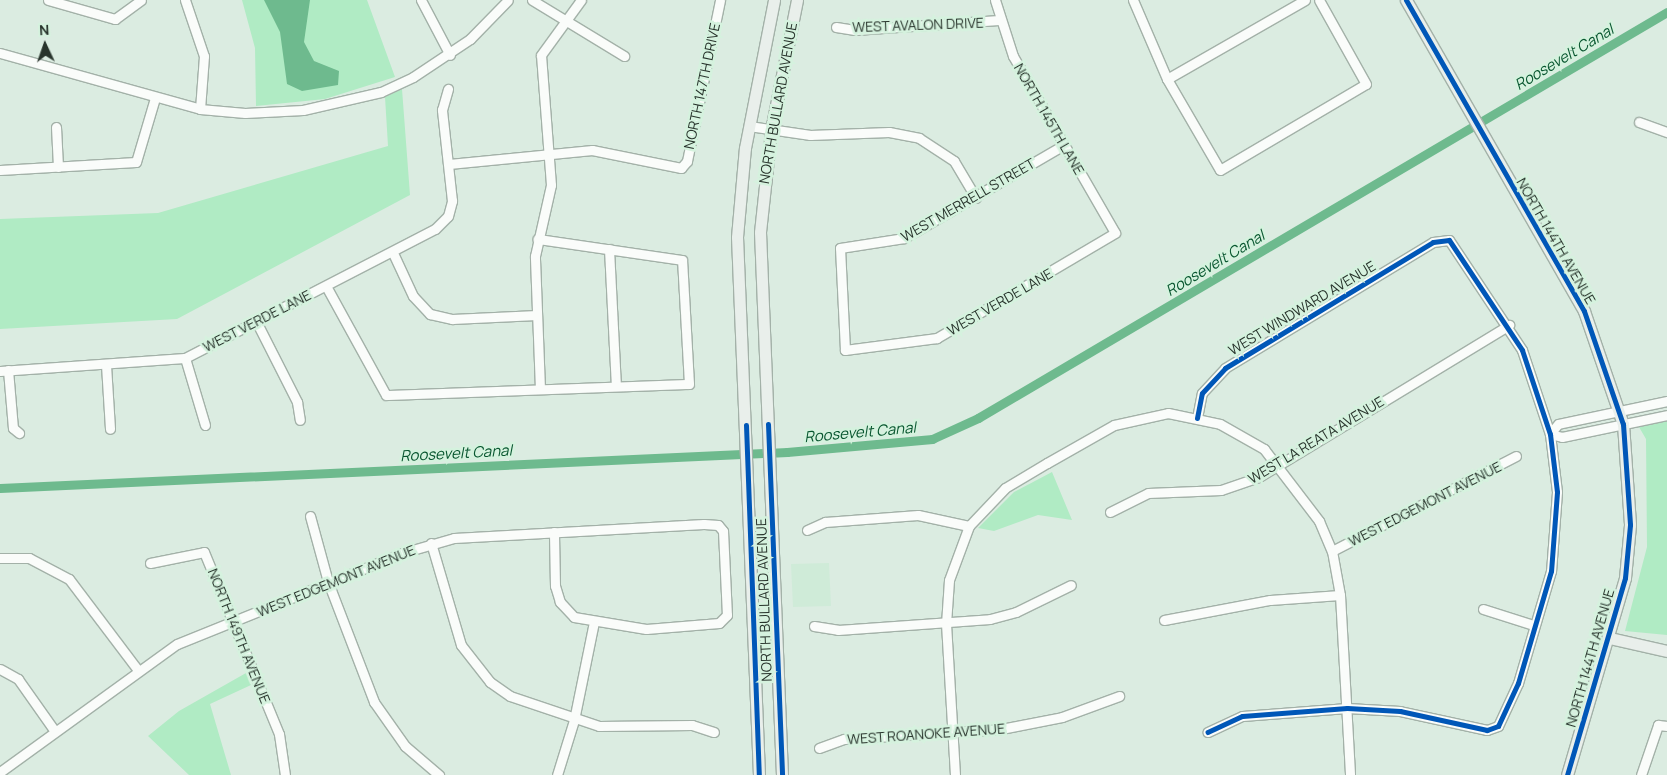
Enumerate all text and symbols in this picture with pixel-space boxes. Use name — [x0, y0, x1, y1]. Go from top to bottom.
street label: WEST AVALON DRIVE — [852, 14, 984, 36]
north arrow — [20, 20, 70, 70]
text: N — [39, 20, 50, 39]
water label: Roosevelt Canal — [1511, 20, 1617, 94]
street label: NORTH 147TH DRIVE — [680, 21, 724, 151]
street label: NORTH BULLARD AVENUE — [756, 21, 800, 185]
street label: NORTH 145TH LANE — [1010, 61, 1088, 177]
street label: WEST MERRELL STREET — [898, 154, 1038, 246]
street label: NORTH 144TH AVENUE — [1513, 175, 1599, 307]
water label: Roosevelt Canal — [1162, 226, 1268, 300]
street label: WEST WINDWARD AVENUE — [1225, 257, 1379, 359]
street label: WEST VERDE LANE — [944, 265, 1056, 339]
street label: WEST VERDE LANE — [200, 286, 314, 356]
street label: WEST LA REATA AVENUE — [1245, 393, 1387, 487]
water label: Roosevelt Canal — [803, 418, 917, 446]
water label: Roosevelt Canal — [400, 441, 512, 465]
street label: WEST EDGEMONT AVENUE — [1345, 458, 1505, 550]
street label: NORTH BULLARD AVENUE — [753, 518, 775, 682]
street label: WEST EDGEMONT AVENUE — [254, 541, 418, 621]
street label: NORTH 149TH AVENUE — [204, 566, 274, 706]
street label: NORTH 144TH AVENUE — [1562, 587, 1618, 729]
street label: WEST ROANOKE AVENUE — [846, 720, 1006, 748]

